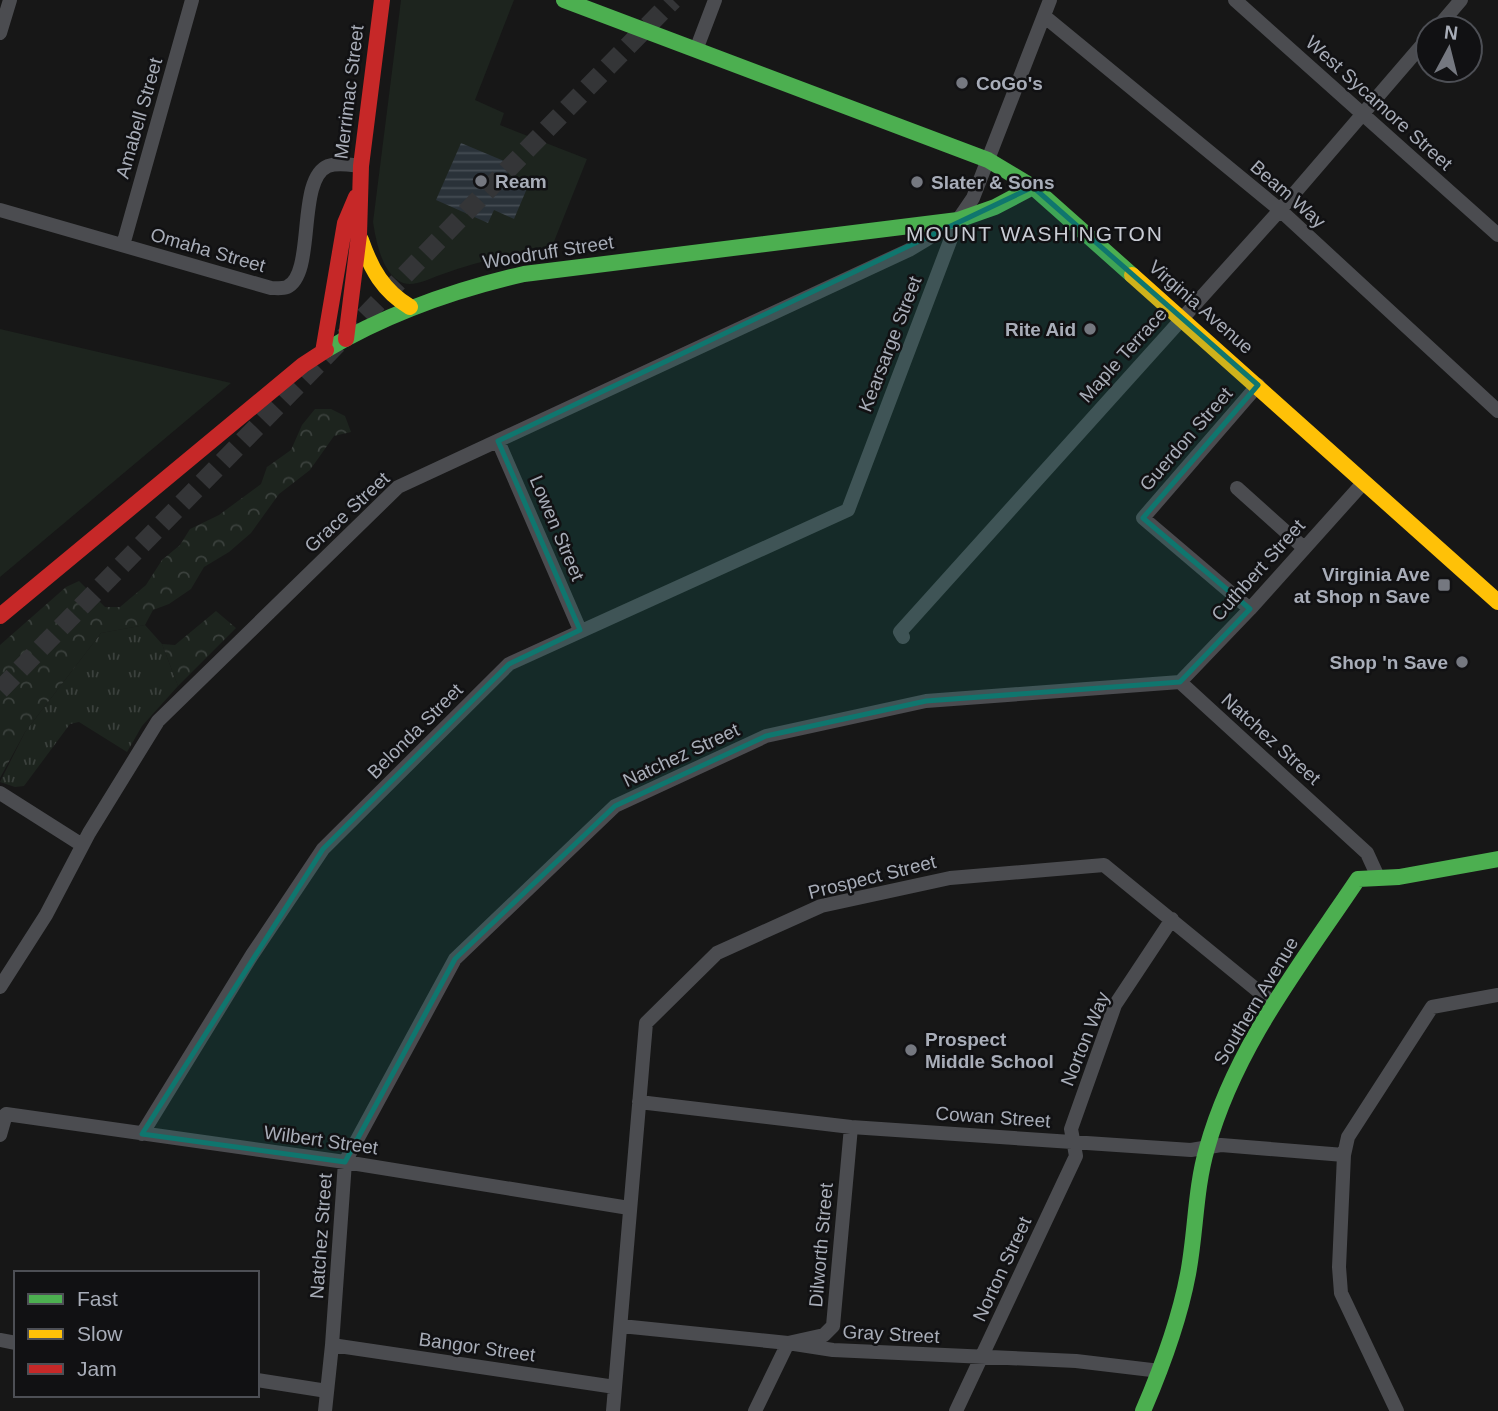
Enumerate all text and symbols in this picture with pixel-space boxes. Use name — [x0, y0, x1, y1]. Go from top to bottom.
north arrow — [1414, 14, 1484, 84]
text: N — [1443, 21, 1459, 44]
street label: Merrimac Street — [330, 23, 368, 160]
street label: West Sycamore Street — [1301, 32, 1457, 175]
street label: Amabell Street — [112, 55, 166, 181]
place label: CoGo's — [976, 73, 1043, 94]
marker: CoGo's — [954, 75, 970, 91]
street label: Beam Way — [1246, 156, 1330, 232]
place label: Ream — [495, 171, 547, 192]
place label: Slater & Sons — [931, 172, 1055, 193]
marker: Ream — [473, 173, 489, 189]
marker: Slater & Sons — [909, 174, 925, 190]
district label: MOUNT WASHINGTON — [906, 222, 1164, 245]
street label: Omaha Street — [148, 224, 268, 277]
street label: Woodruff Street — [481, 231, 616, 273]
street label: Virginia Avenue — [1145, 256, 1257, 358]
street label: Kearsarge Street — [854, 273, 926, 415]
street label: Maple Terrace — [1075, 303, 1171, 407]
place label: Rite Aid — [1005, 319, 1076, 340]
marker: Rite Aid — [1082, 321, 1098, 337]
street label: Guerdon Street — [1135, 383, 1237, 495]
street label: Grace Street — [300, 467, 394, 556]
street label: Lowen Street — [525, 472, 589, 584]
street label: Cuthbert Street — [1207, 515, 1309, 625]
place label: Virginia Ave at Shop n Save — [1294, 564, 1430, 607]
marker: Virginia Ave at Shop n Save — [1436, 577, 1452, 593]
place label: Shop 'n Save — [1329, 652, 1448, 673]
marker: Shop 'n Save — [1454, 654, 1470, 670]
street label: Belonda Street — [363, 679, 467, 783]
street label: Natchez Street — [1217, 689, 1325, 789]
street label: Natchez Street — [620, 719, 743, 791]
street label: Prospect Street — [806, 851, 939, 903]
street label: Southern Avenue — [1210, 933, 1302, 1069]
street label: Norton Way — [1057, 988, 1114, 1089]
place label: Prospect Middle School — [925, 1029, 1054, 1072]
marker: Prospect Middle School — [903, 1042, 919, 1058]
street label: Cowan Street — [935, 1103, 1052, 1132]
street label: Wilbert Street — [263, 1122, 380, 1159]
street label: Natchez Street — [306, 1172, 336, 1299]
street label: Dilworth Street — [805, 1181, 837, 1308]
street label: Norton Street — [969, 1213, 1036, 1325]
legend — [14, 1271, 259, 1397]
text: Fast — [77, 1287, 118, 1310]
street label: Gray Street — [842, 1321, 941, 1347]
text: Slow — [77, 1322, 123, 1345]
street label: Bangor Street — [417, 1328, 537, 1366]
text: Jam — [77, 1357, 117, 1380]

